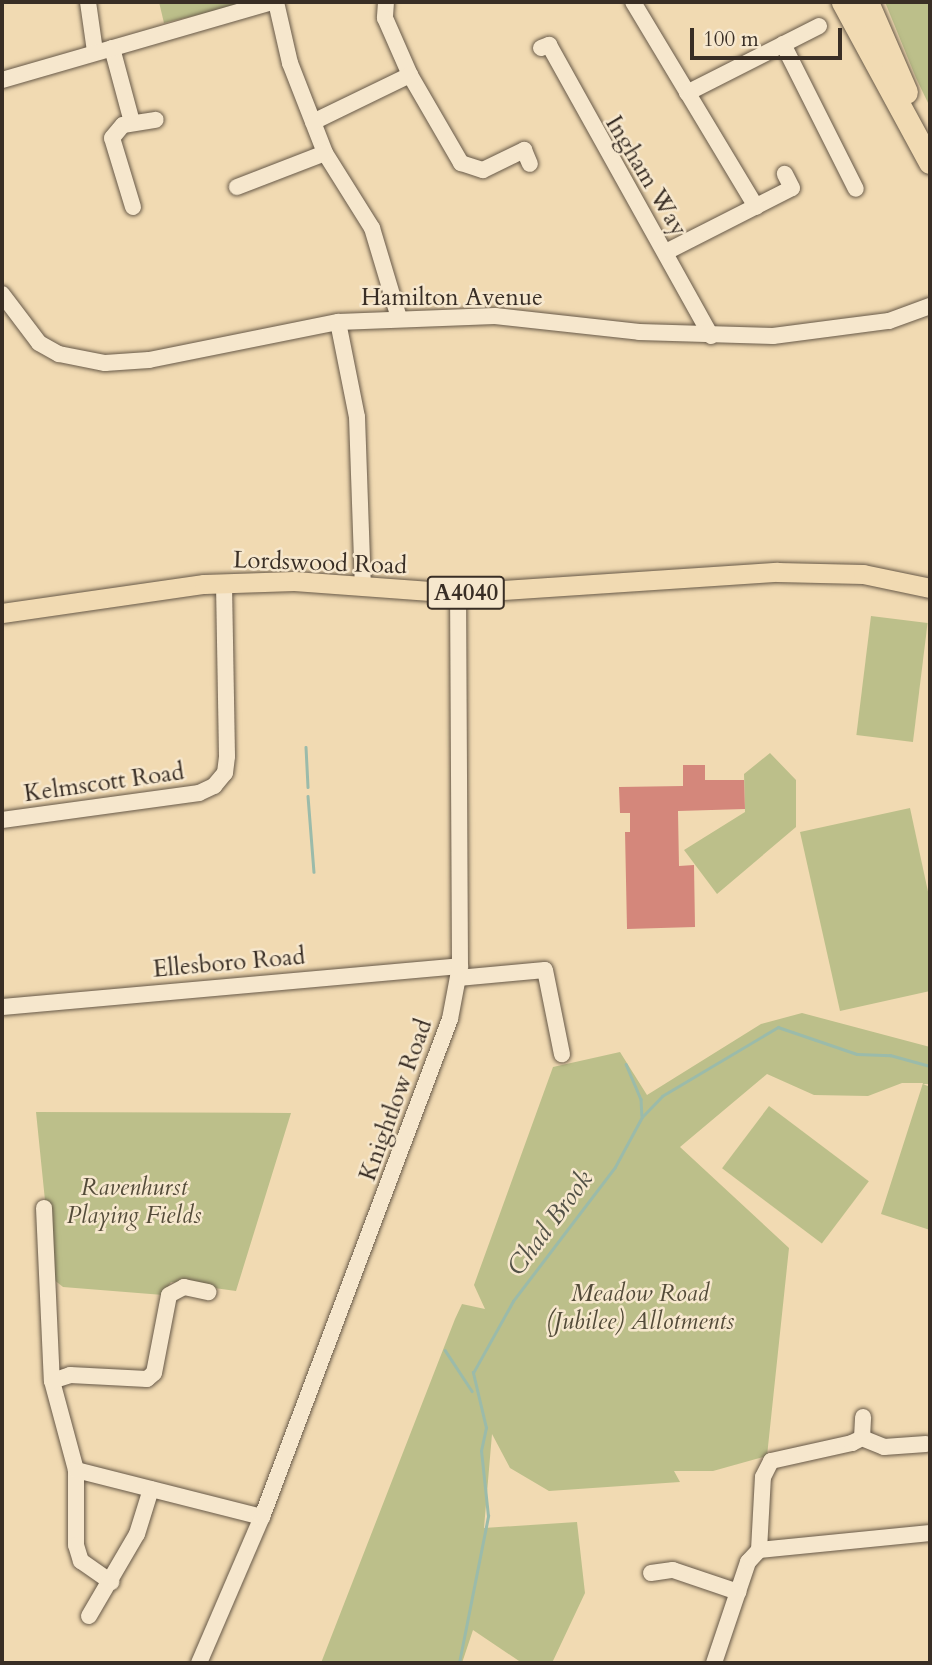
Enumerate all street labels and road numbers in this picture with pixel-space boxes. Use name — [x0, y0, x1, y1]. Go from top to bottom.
street label: Ingham Way — [599, 111, 693, 241]
street label: Hamilton Avenue — [361, 284, 543, 312]
street label: Lordswood Road — [232, 546, 408, 580]
road number: A4040 — [426, 573, 506, 612]
street label: Kelmscott Road — [22, 758, 186, 808]
street label: Ellesboro Road — [152, 942, 306, 984]
street label: Knightlow Road — [353, 1015, 439, 1185]

